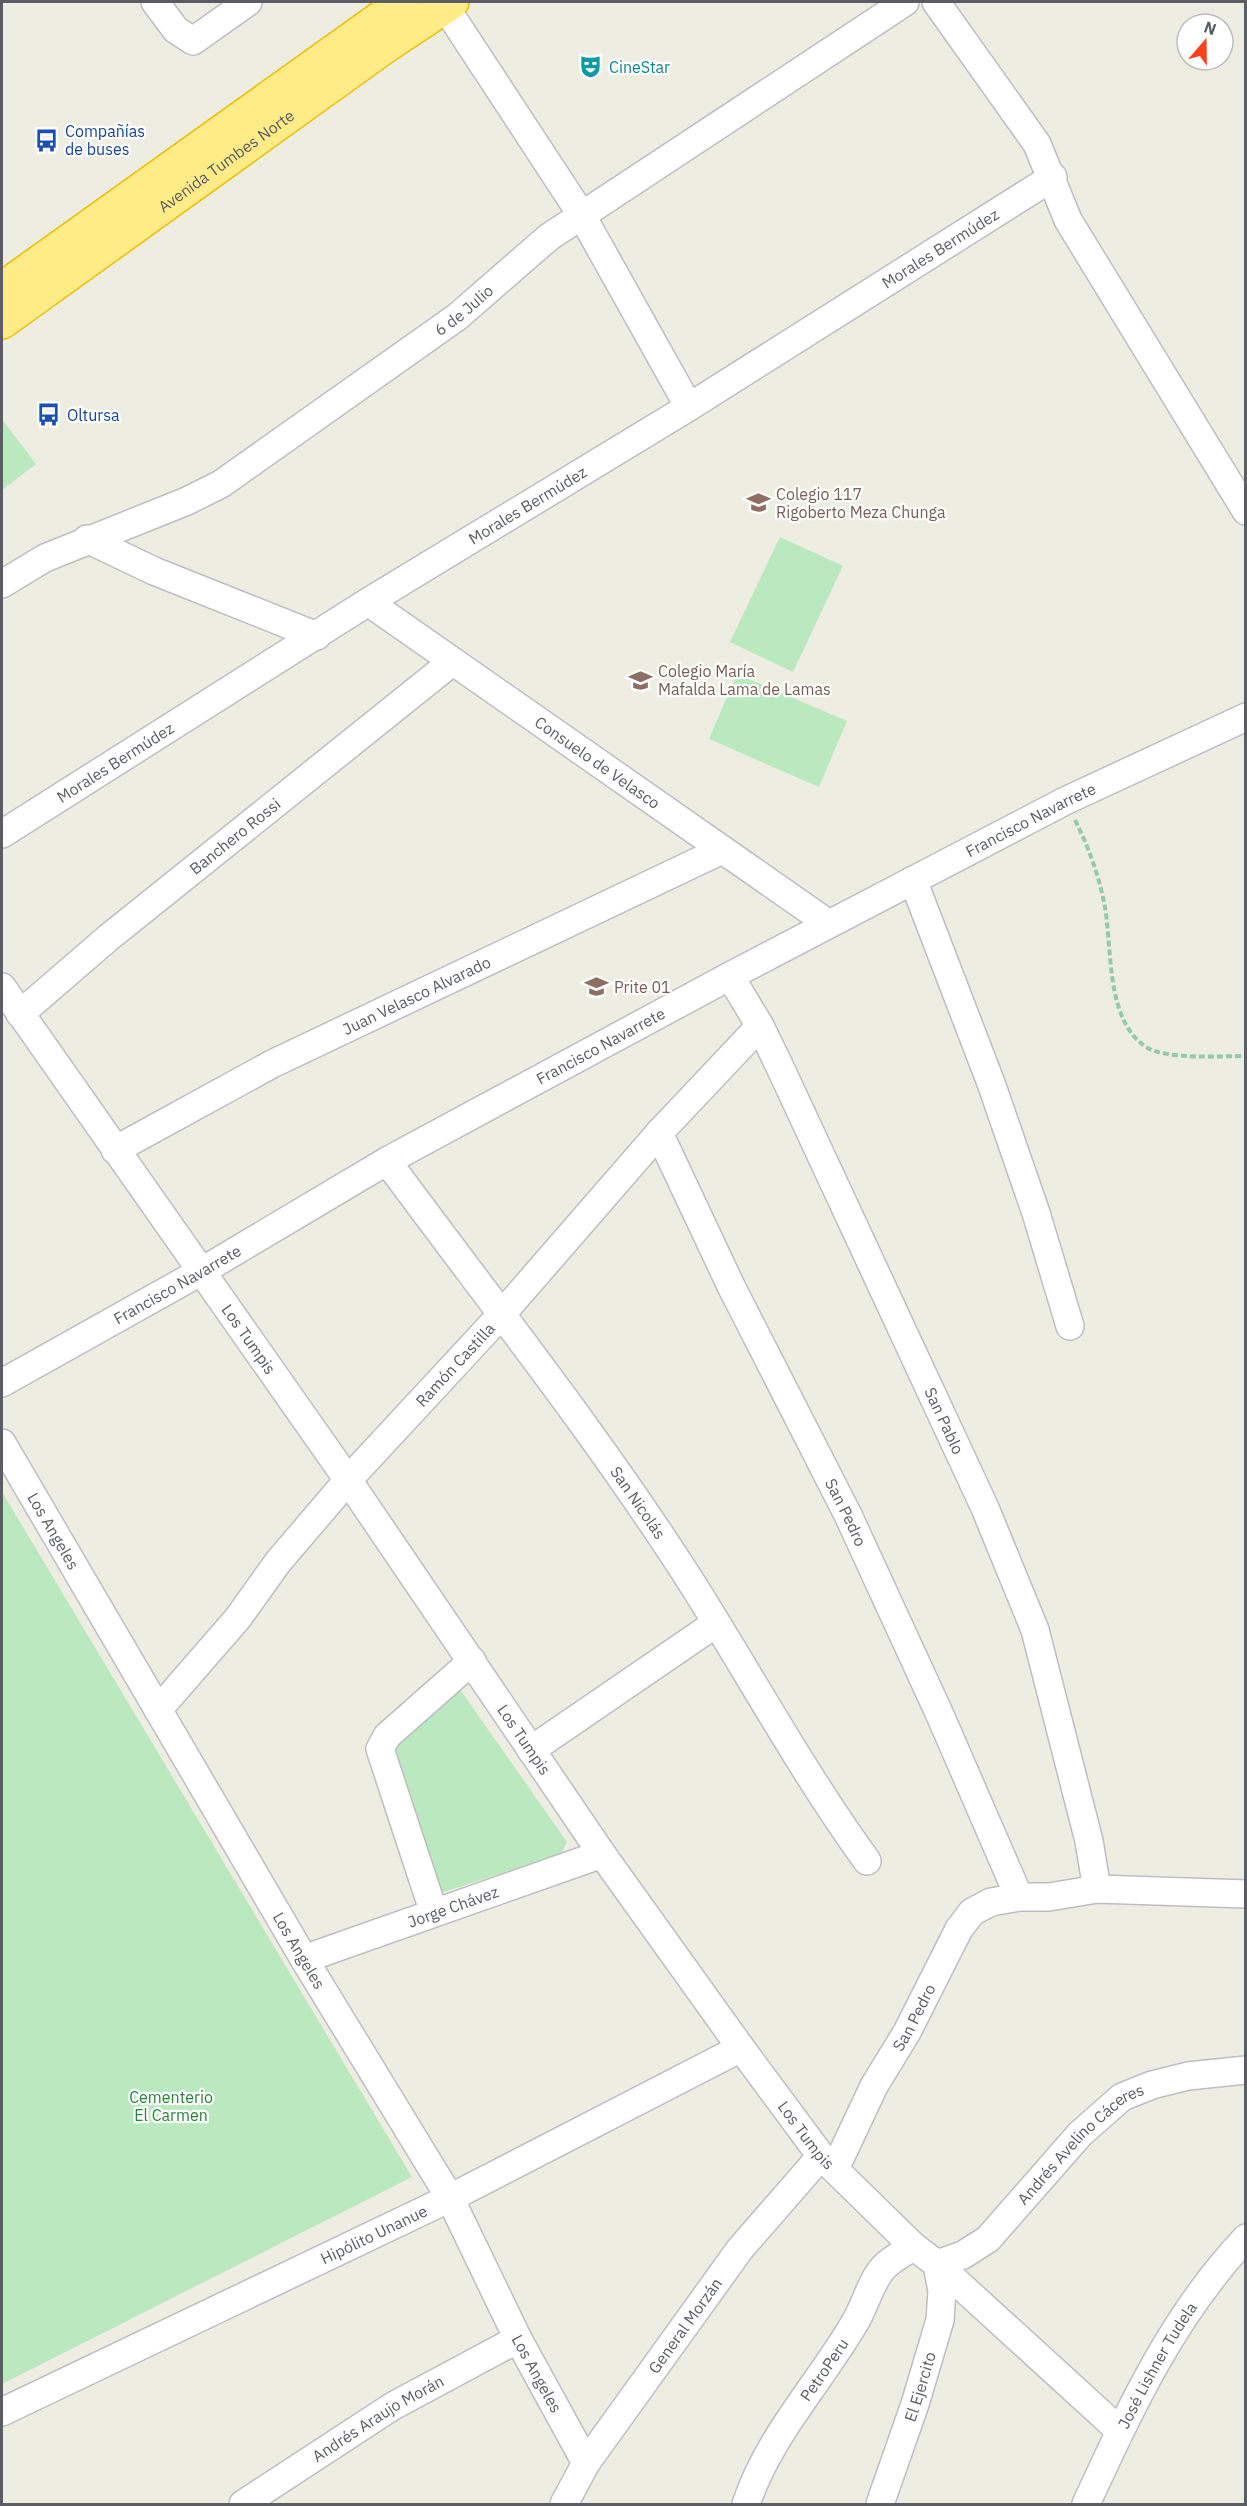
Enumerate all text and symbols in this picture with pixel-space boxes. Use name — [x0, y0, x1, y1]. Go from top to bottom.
north arrow — [1175, 12, 1235, 72]
text: N — [1201, 17, 1219, 39]
theatre icon: CineStar — [578, 54, 604, 80]
place label: CineStar — [609, 57, 670, 77]
street label: Avenida Tumbes Norte — [154, 105, 298, 216]
place label: Compañías de buses — [65, 121, 145, 159]
bus stop icon: Compañías de buses — [34, 127, 60, 153]
street label: Morales Bermúdez — [878, 204, 1002, 293]
street label: 6 de Julio — [431, 280, 497, 340]
bus stop icon: Oltursa — [36, 402, 62, 428]
place label: Oltursa — [67, 405, 120, 425]
street label: Morales Bermúdez — [465, 462, 590, 549]
place label: Colegio 117 Rigoberto Meza Chunga — [776, 484, 946, 522]
school or university icon: Colegio 117 Rigoberto Meza Chunga — [745, 490, 771, 516]
place label: Colegio María Mafalda Lama de Lamas — [658, 661, 831, 699]
school or university icon: Colegio María Mafalda Lama de Lamas — [627, 667, 653, 693]
street label: Consuelo de Velasco — [531, 712, 664, 813]
street label: Morales Bermúdez — [53, 718, 177, 807]
street label: Francisco Navarrete — [962, 778, 1099, 861]
street label: Banchero Rossi — [185, 794, 285, 879]
street label: Juan Velasco Alvarado — [339, 952, 494, 1039]
school or university icon: Prite 01 — [583, 974, 609, 1000]
place label: Prite 01 — [614, 977, 671, 997]
street label: Francisco Navarrete — [533, 1003, 669, 1089]
street label: Francisco Navarrete — [110, 1240, 245, 1329]
street label: Los Tumpis — [218, 1300, 280, 1378]
street label: Ramón Castilla — [411, 1318, 499, 1411]
street label: San Pablo — [920, 1384, 969, 1457]
street label: San Nicolás — [606, 1462, 670, 1543]
street label: San Pedro — [821, 1475, 871, 1549]
street label: Los Angeles — [23, 1489, 84, 1573]
street label: Los Tumpis — [493, 1700, 555, 1779]
street label: Jorge Chávez — [405, 1881, 501, 1932]
street label: Los Angeles — [269, 1908, 330, 1992]
street label: San Pedro — [888, 1981, 940, 2055]
street label: Andrés Avelino Cáceres — [1013, 2079, 1147, 2209]
park label: Cementerio El Carmen — [129, 2087, 213, 2125]
street label: Los Tumpis — [774, 2097, 839, 2174]
street label: Hipólito Unanue — [317, 2200, 430, 2268]
street label: General Morzán — [644, 2274, 726, 2377]
street label: José Lishner Tudela — [1113, 2298, 1201, 2432]
street label: Los Angeles — [508, 2331, 566, 2416]
street label: PetroPeru — [795, 2334, 853, 2405]
street label: El Ejercito — [900, 2349, 940, 2424]
street label: Andrés Araujo Morán — [308, 2371, 447, 2466]

